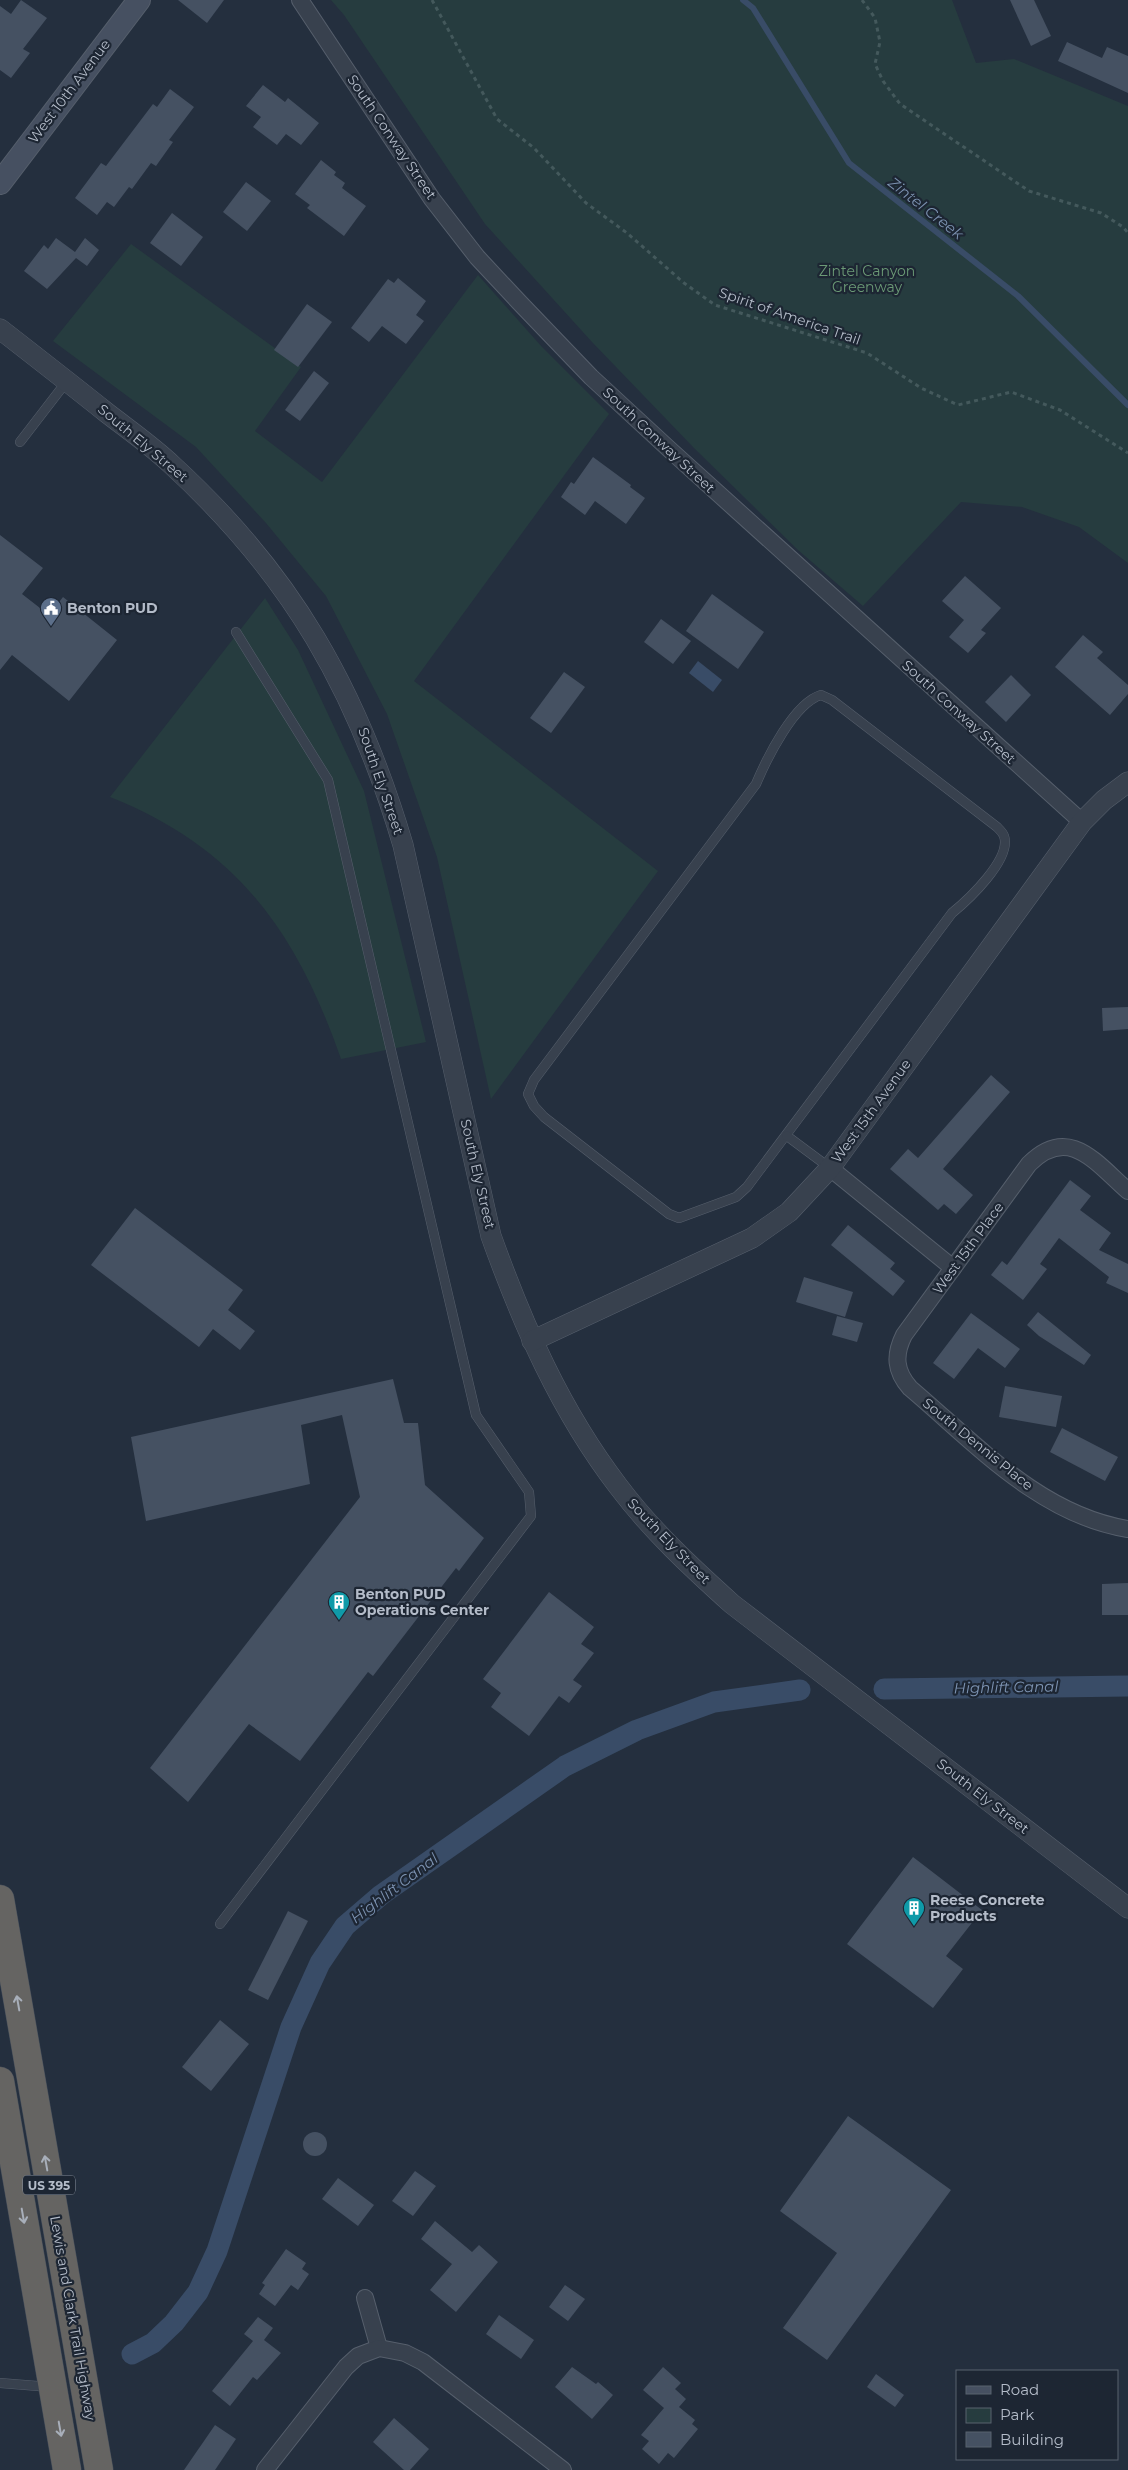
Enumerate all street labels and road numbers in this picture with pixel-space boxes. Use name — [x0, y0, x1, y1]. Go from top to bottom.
street label: West 10th Avenue — [24, 35, 114, 147]
street label: South Conway Street — [343, 71, 441, 203]
street label: Spirit of America Trail — [717, 283, 863, 349]
street label: South Conway Street — [599, 383, 719, 497]
street label: South Ely Street — [94, 400, 192, 486]
street label: South Conway Street — [898, 656, 1020, 768]
street label: South Ely Street — [354, 725, 408, 837]
street label: West 15th Avenue — [827, 1056, 915, 1166]
street label: South Ely Street — [457, 1117, 499, 1231]
street label: West 15th Place — [929, 1198, 1007, 1298]
street label: South Dennis Place — [919, 1394, 1037, 1494]
street label: South Ely Street — [624, 1494, 715, 1588]
street label: South Ely Street — [933, 1754, 1033, 1838]
road number: US 395 — [23, 2176, 75, 2194]
street label: Lewis and Clark Trail Highway — [46, 2214, 100, 2422]

